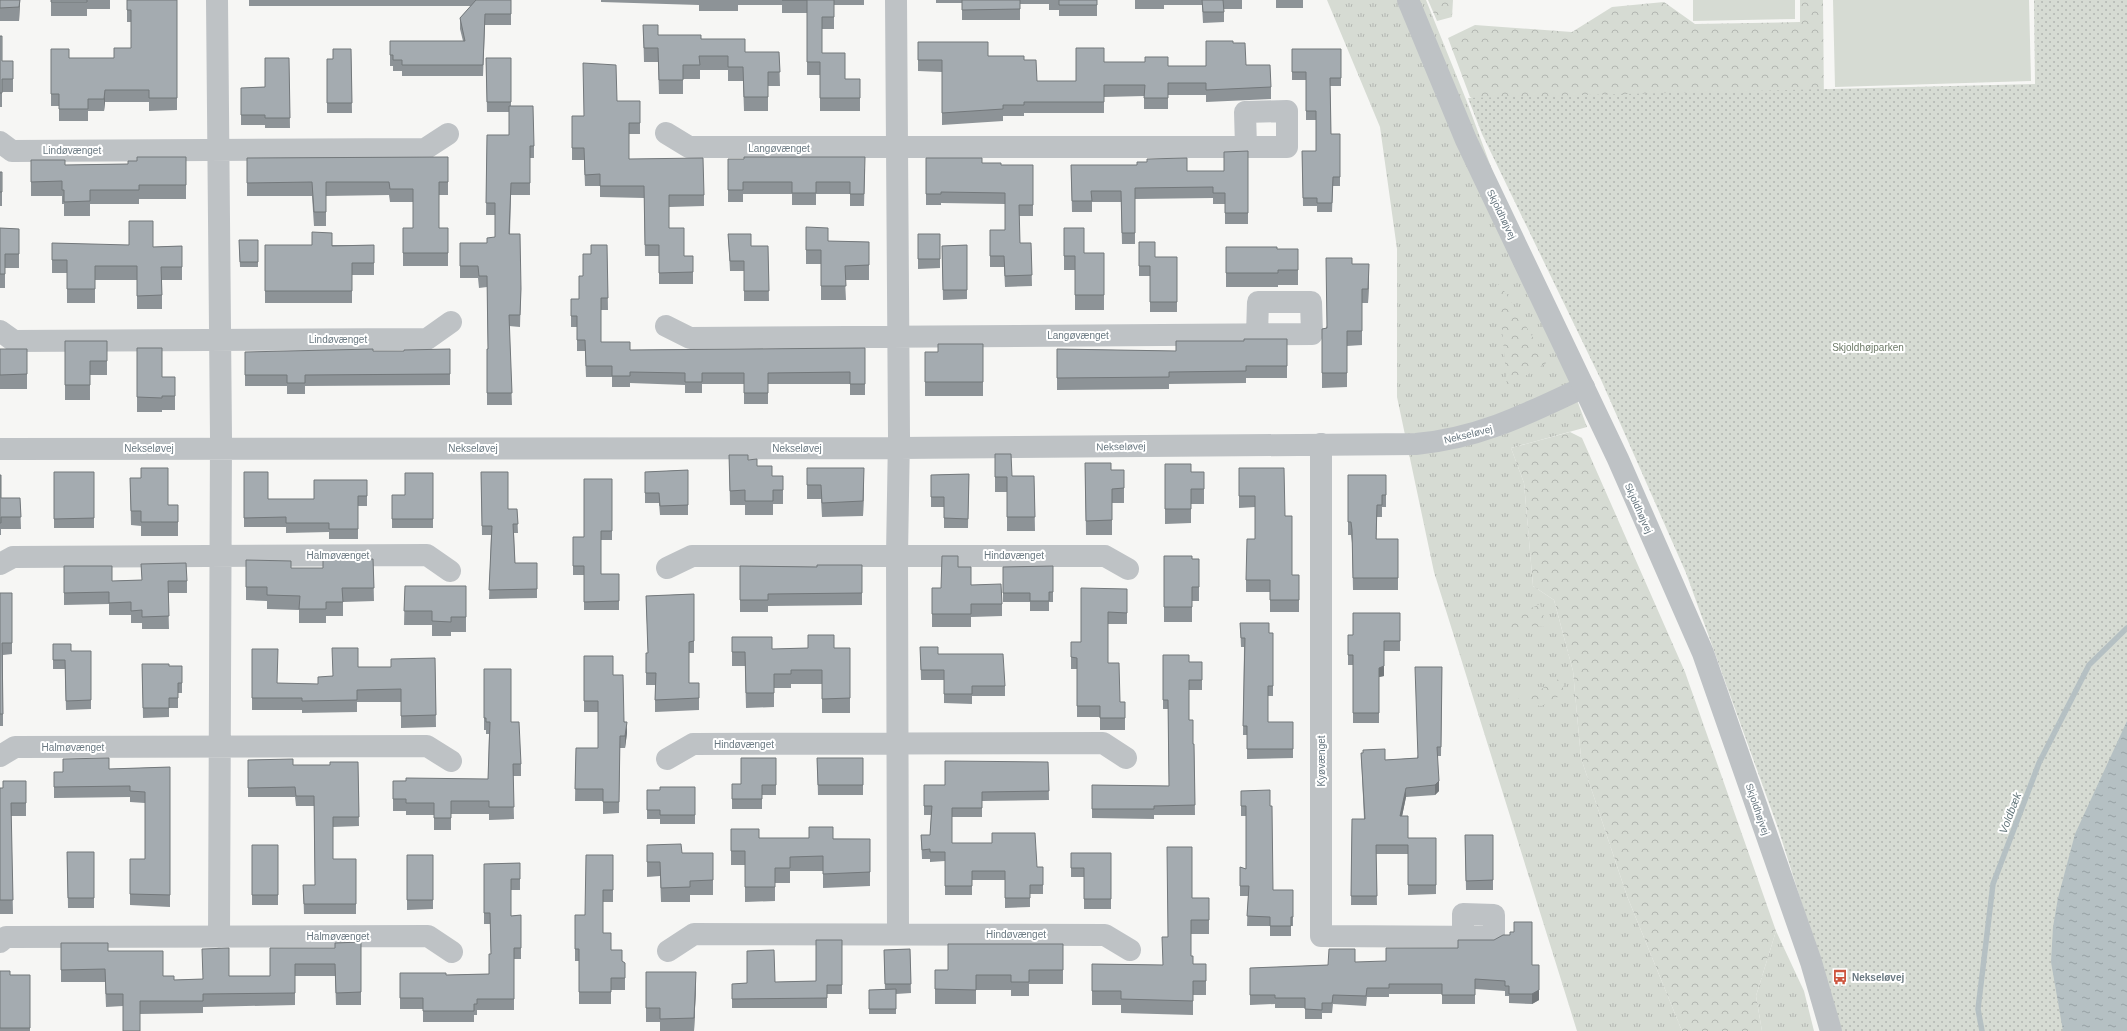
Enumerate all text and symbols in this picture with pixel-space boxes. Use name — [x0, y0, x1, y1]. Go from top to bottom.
street label: Langøvænget — [748, 143, 810, 154]
street label: Lindøvænget — [43, 145, 101, 156]
street label: Skjoldhøjvej — [1485, 188, 1518, 241]
street label: Langøvænget — [1047, 330, 1109, 341]
street label: Lindøvænget — [309, 334, 367, 345]
park label: Skjoldhøjparken — [1832, 342, 1904, 353]
street label: Nekseløvej — [1443, 423, 1493, 446]
street label: Nekseløvej — [1096, 441, 1146, 452]
street label: Nekseløvej — [124, 443, 174, 454]
street label: Nekseløvej — [448, 443, 498, 454]
street label: Nekseløvej — [772, 443, 822, 454]
street label: Skjoldhøjvej — [1623, 481, 1655, 535]
street label: Halmøvænget — [307, 550, 370, 561]
street label: Hindøvænget — [984, 550, 1044, 561]
street label: Kyøvænget — [1316, 735, 1327, 787]
street label: Hindøvænget — [714, 739, 774, 750]
street label: Halmøvænget — [42, 742, 105, 753]
street label: Skjoldhøjvej — [1744, 782, 1772, 836]
water label: Voldbæk — [1997, 790, 2023, 835]
street label: Hindøvænget — [986, 929, 1046, 940]
street label: Halmøvænget — [307, 931, 370, 942]
bus stop icon: Nekseløvej — [1831, 968, 1849, 986]
place label: Nekseløvej — [1852, 972, 1904, 983]

